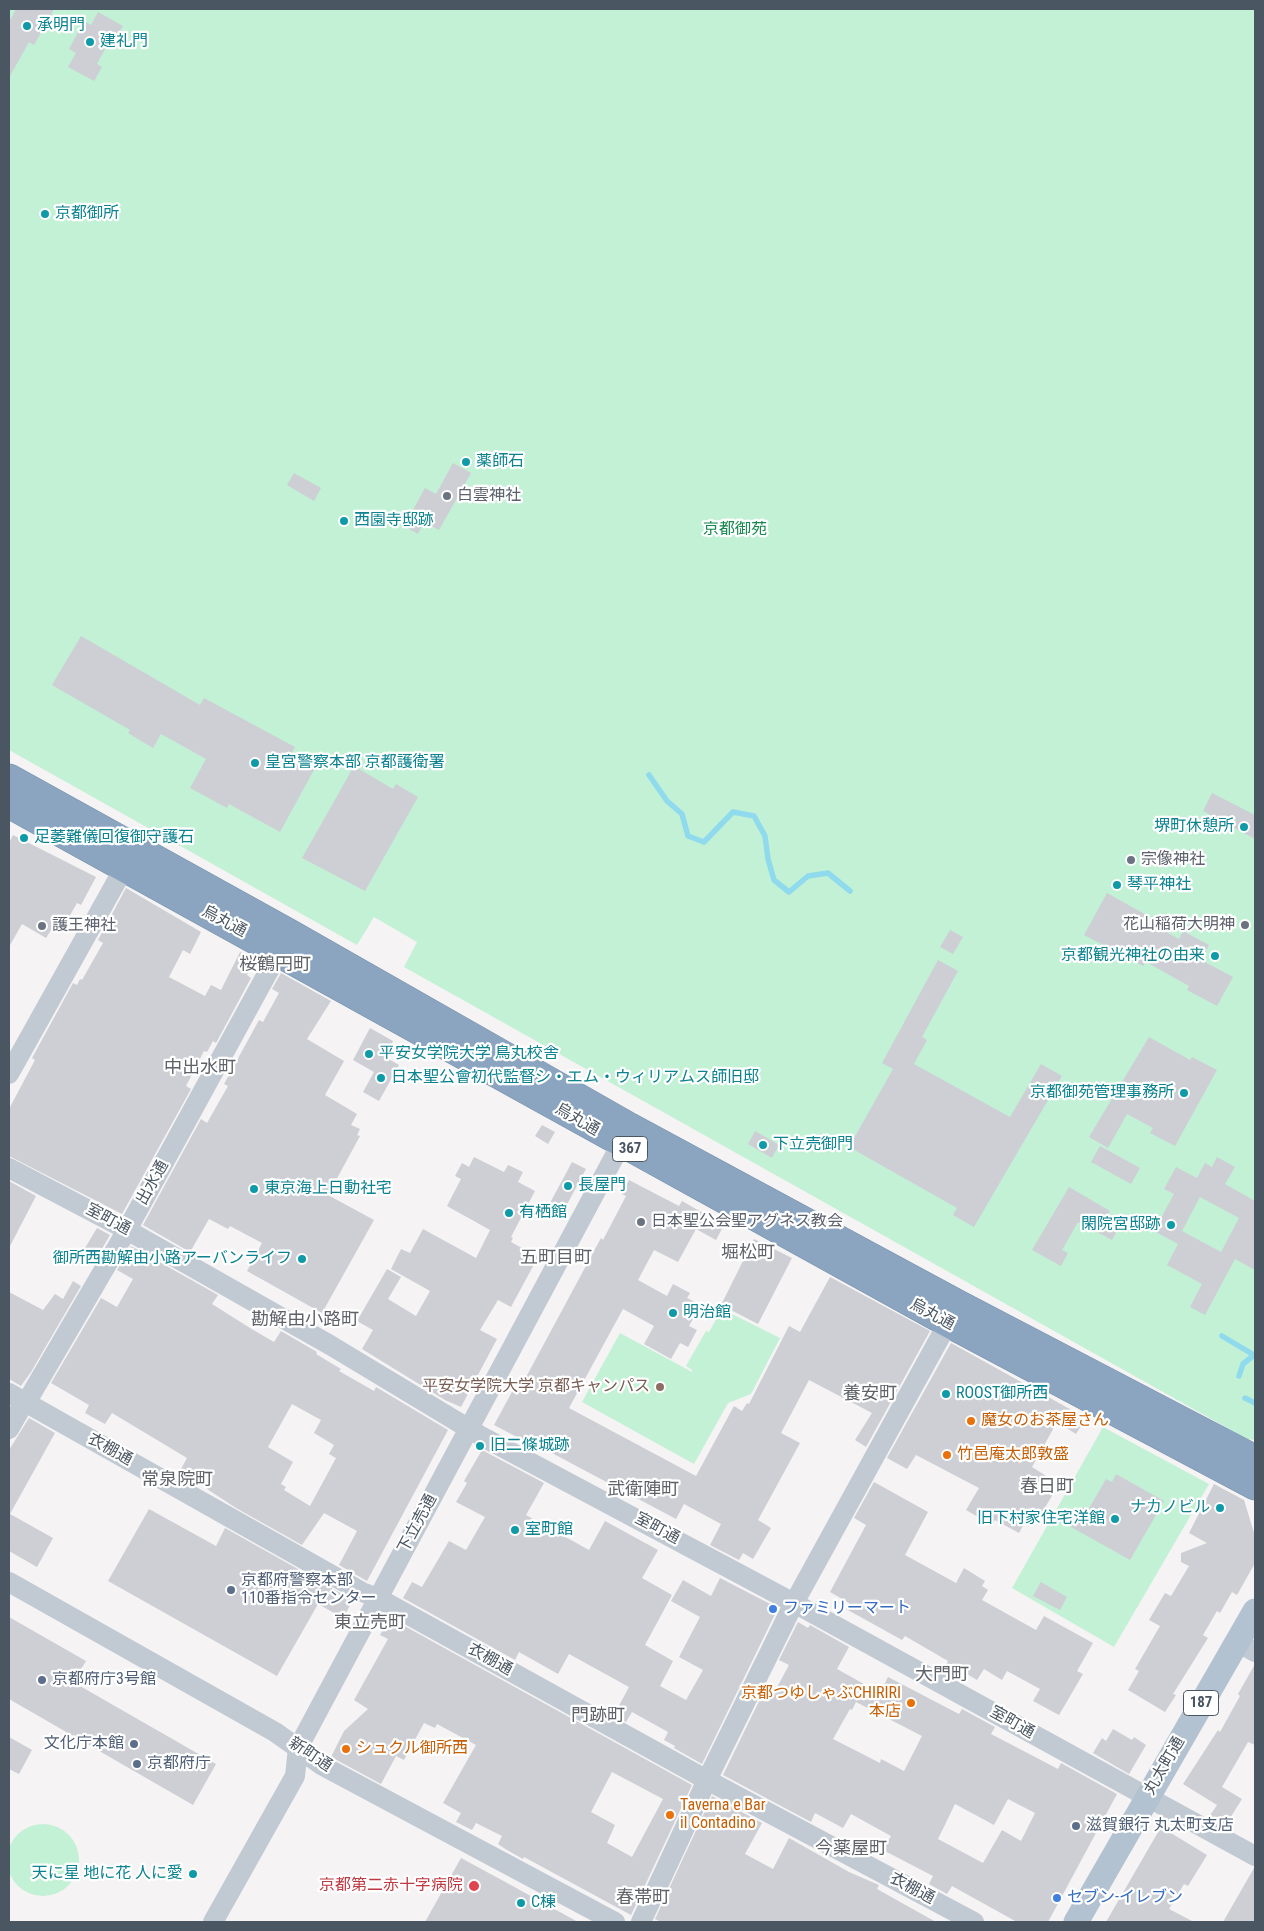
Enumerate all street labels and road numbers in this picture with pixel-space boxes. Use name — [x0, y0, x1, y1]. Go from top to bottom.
street label: 烏丸通 — [198, 902, 250, 942]
street label: 烏丸通 — [551, 1100, 603, 1140]
road number: 367 — [612, 1136, 648, 1162]
street label: 出水通 — [133, 1157, 173, 1209]
street label: 室町通 — [82, 1200, 134, 1240]
street label: 烏丸通 — [906, 1295, 958, 1335]
street label: 衣棚通 — [84, 1430, 136, 1470]
street label: 下立売通 — [395, 1491, 441, 1557]
street label: 室町通 — [631, 1509, 683, 1549]
street label: 衣棚通 — [464, 1640, 516, 1680]
road number: 187 — [1184, 1690, 1218, 1716]
street label: 室町通 — [986, 1703, 1038, 1743]
street label: 丸太町通 — [1141, 1733, 1189, 1799]
street label: 新町通 — [285, 1734, 335, 1776]
street label: 衣棚通 — [886, 1869, 938, 1909]

